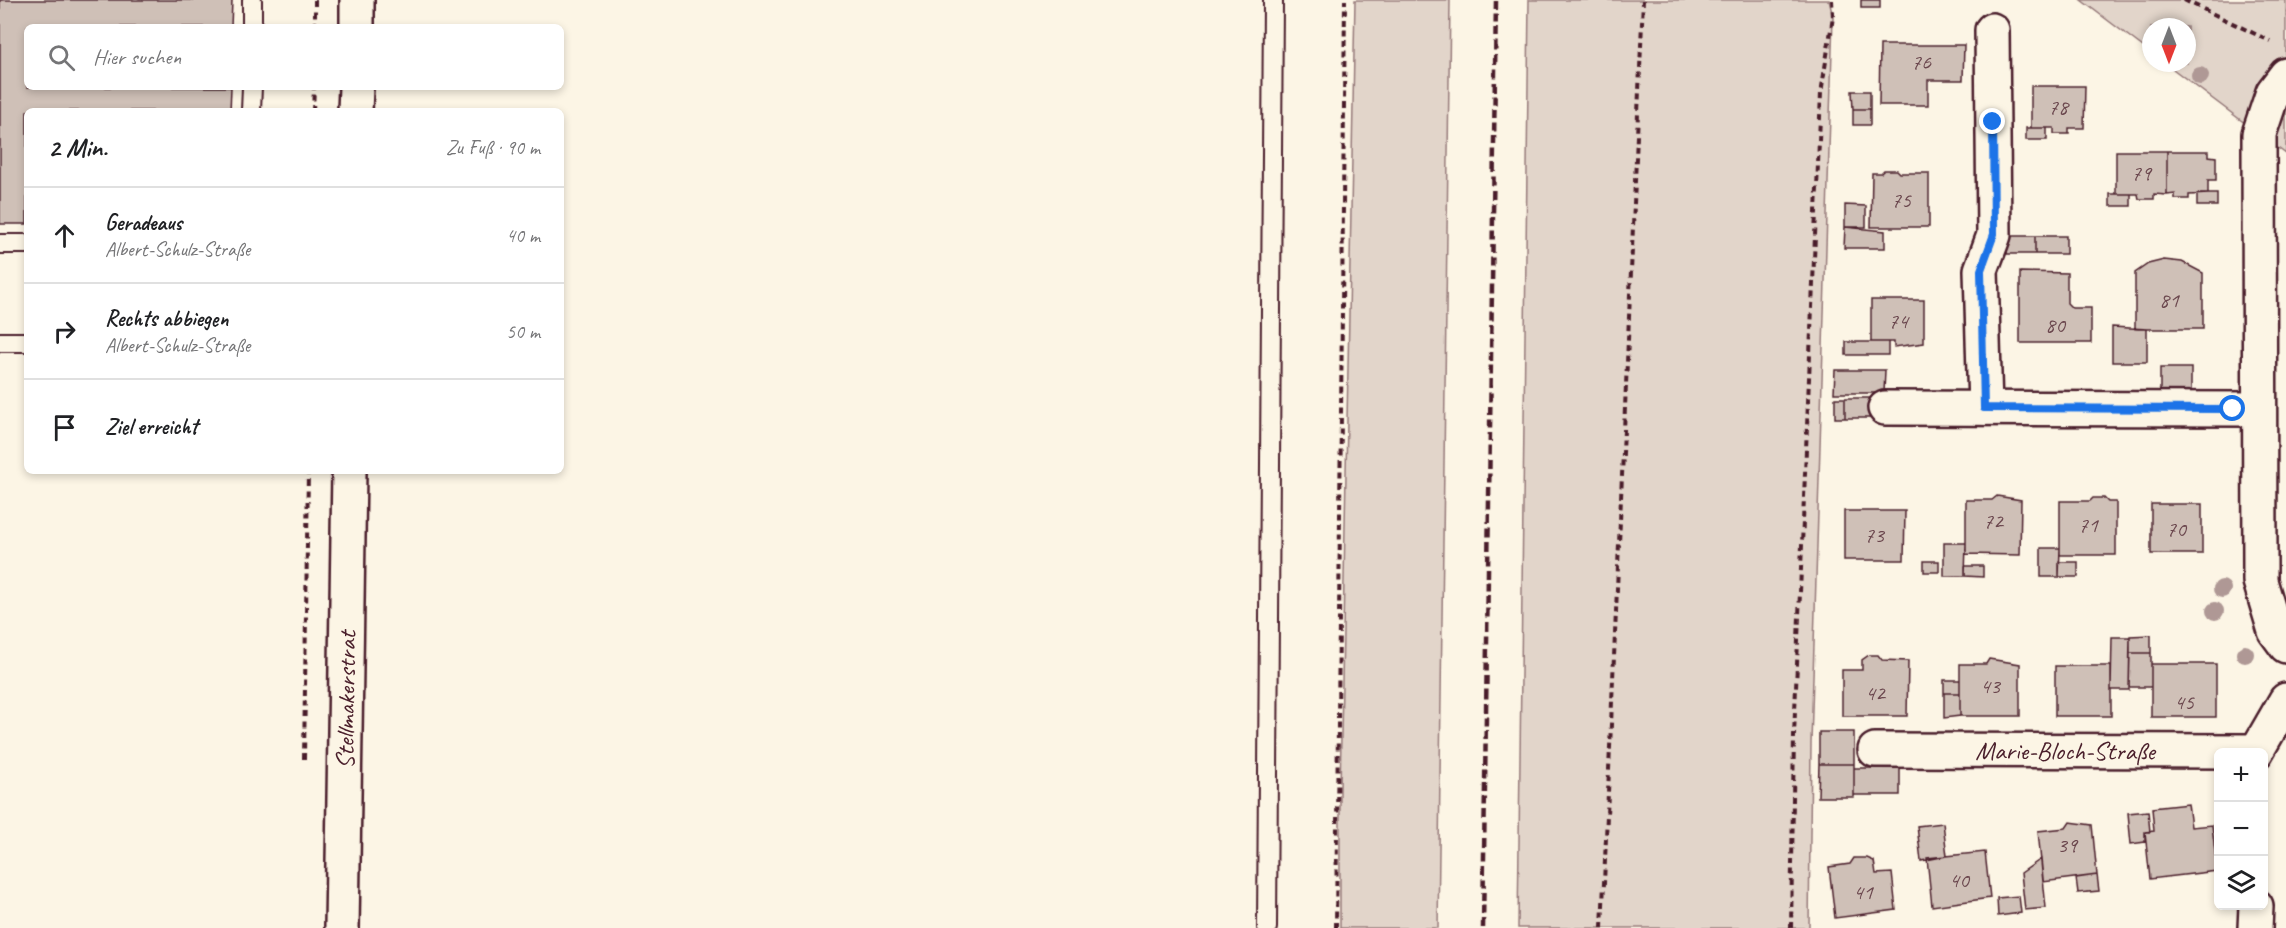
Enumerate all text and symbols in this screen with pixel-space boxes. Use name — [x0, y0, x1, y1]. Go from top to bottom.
north arrow — [2142, 18, 2196, 72]
search box — [24, 24, 564, 90]
icon: search — [45, 41, 78, 74]
text: Hier suchen — [93, 43, 181, 71]
house number: 76 — [1911, 48, 1932, 76]
house number: 78 — [2048, 93, 2070, 121]
route end — [1979, 108, 2005, 134]
text: 2 Min. — [48, 131, 107, 164]
text: Zu Fuß · 90 m — [446, 135, 540, 160]
house number: 79 — [2131, 159, 2153, 187]
house number: 75 — [1891, 186, 1912, 214]
text: Geradeaus — [105, 209, 182, 237]
icon: ahead — [48, 219, 81, 252]
text: 40 m — [506, 223, 540, 248]
text: Albert-Schulz-Straße — [105, 237, 250, 262]
house number: 81 — [2159, 286, 2180, 314]
text: Rechts abbiegen — [105, 305, 228, 333]
house number: 74 — [1888, 307, 1910, 335]
house number: 80 — [2045, 311, 2067, 339]
icon: right — [48, 315, 81, 348]
text: 50 m — [506, 319, 540, 344]
text: Albert-Schulz-Straße — [105, 333, 250, 358]
route start — [2219, 395, 2245, 421]
icon: arrive — [48, 411, 81, 444]
text: Ziel erreicht — [105, 413, 198, 441]
house number: 72 — [1983, 507, 2005, 535]
house number: 71 — [2078, 511, 2099, 539]
house number: 70 — [2166, 515, 2188, 543]
house number: 73 — [1864, 521, 1886, 549]
street label: Stellmakerstrat — [328, 628, 363, 769]
house number: 43 — [1980, 672, 2002, 700]
house number: 42 — [1865, 679, 1887, 707]
house number: 45 — [2174, 688, 2195, 716]
street label: Marie-Bloch-Straße — [1975, 734, 2157, 767]
map controls — [2214, 748, 2268, 910]
button: + — [2214, 748, 2268, 802]
button: − — [2214, 802, 2268, 856]
house number: 39 — [2057, 831, 2079, 859]
button: layers — [2214, 856, 2268, 910]
house number: 40 — [1949, 866, 1971, 894]
house number: 41 — [1853, 878, 1874, 906]

